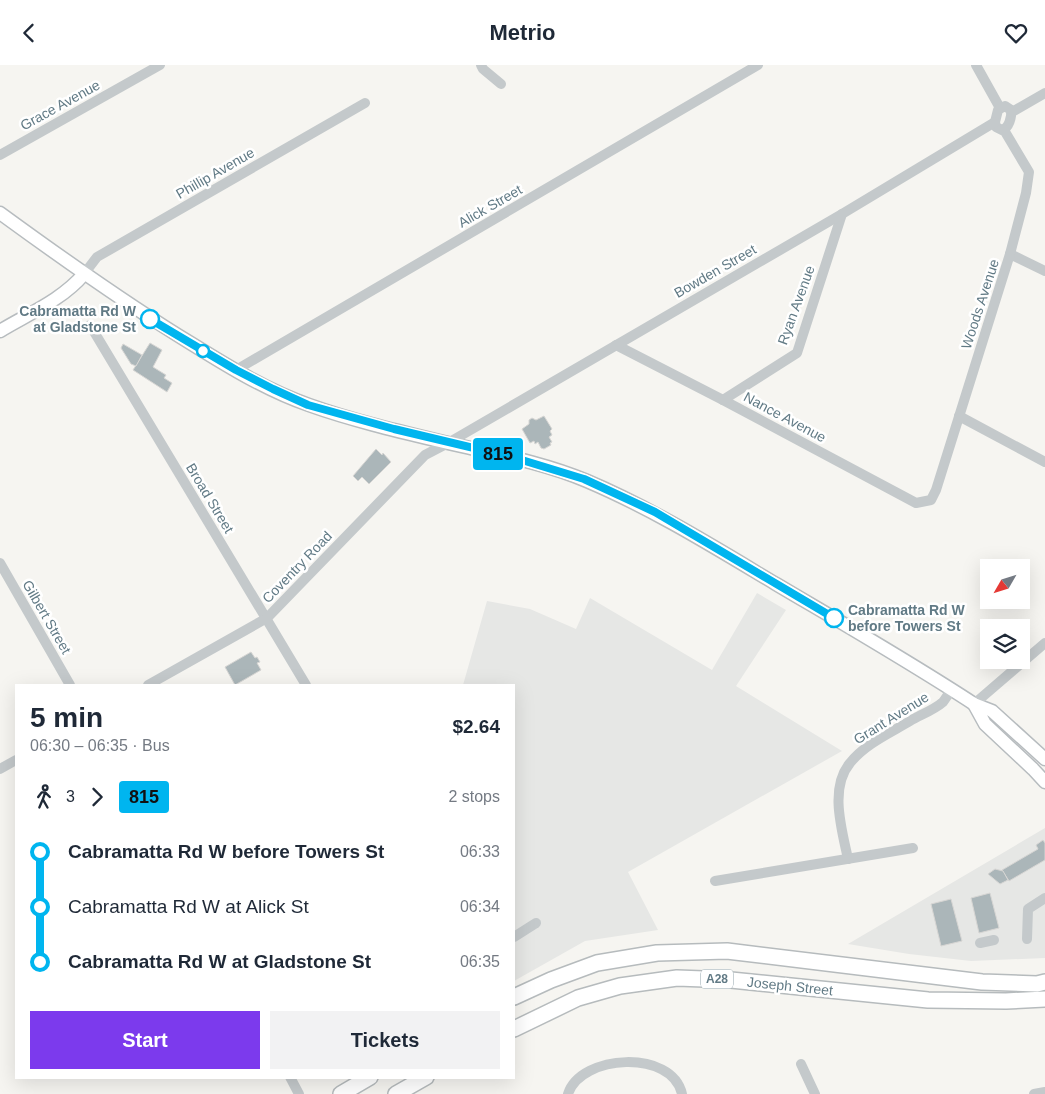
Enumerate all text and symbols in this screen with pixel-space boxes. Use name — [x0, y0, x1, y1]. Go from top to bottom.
icon: back — [15, 19, 43, 47]
icon: heart — [1002, 19, 1030, 47]
text: Metrio — [490, 20, 556, 45]
street label: Grace Avenue — [17, 76, 103, 133]
street label: Phillip Avenue — [173, 144, 257, 202]
street label: Alick Street — [455, 181, 525, 231]
street label: Bowden Street — [671, 241, 759, 301]
street label: Woods Avenue — [958, 257, 1002, 351]
street label: Ryan Avenue — [774, 263, 818, 347]
place label: Cabramatta Rd W at Gladstone St — [19, 303, 137, 335]
marker: Cabramatta Rd W at Gladstone St — [140, 309, 160, 329]
unlabelled marker — [196, 344, 210, 358]
street label: Nance Avenue — [741, 389, 829, 445]
line badge: 815 — [469, 438, 527, 470]
text: 815 — [483, 444, 513, 464]
street label: Broad Street — [183, 460, 237, 536]
street label: Coventry Road — [259, 528, 335, 606]
north arrow — [980, 559, 1030, 609]
map controls — [980, 559, 1030, 669]
street label: Gilbert Street — [19, 577, 75, 657]
place label: Cabramatta Rd W before Towers St — [848, 602, 965, 634]
marker: Cabramatta Rd W before Towers St — [824, 608, 844, 628]
button: layers — [980, 619, 1030, 669]
street label: Grant Avenue — [851, 688, 932, 747]
text: 5 min — [30, 702, 103, 733]
text: $2.64 — [452, 716, 500, 737]
text: 06:30 – 06:35 · Bus — [30, 737, 170, 754]
icon: walk — [30, 783, 58, 811]
icon: forward — [83, 783, 111, 811]
text: 815 — [129, 787, 159, 807]
text: 3 — [66, 788, 75, 805]
text: 2 stops — [448, 788, 500, 805]
text: Cabramatta Rd W before Towers St — [68, 841, 384, 862]
text: 06:33 — [460, 843, 500, 860]
text: Cabramatta Rd W at Alick St — [68, 896, 309, 917]
text: 06:34 — [460, 898, 500, 915]
text: Cabramatta Rd W at Gladstone St — [68, 951, 371, 972]
text: 06:35 — [460, 953, 500, 970]
road number: A28 — [701, 969, 733, 989]
street label: Joseph Street — [746, 974, 834, 998]
button: Start — [30, 1011, 260, 1069]
button: Tickets — [270, 1011, 500, 1069]

